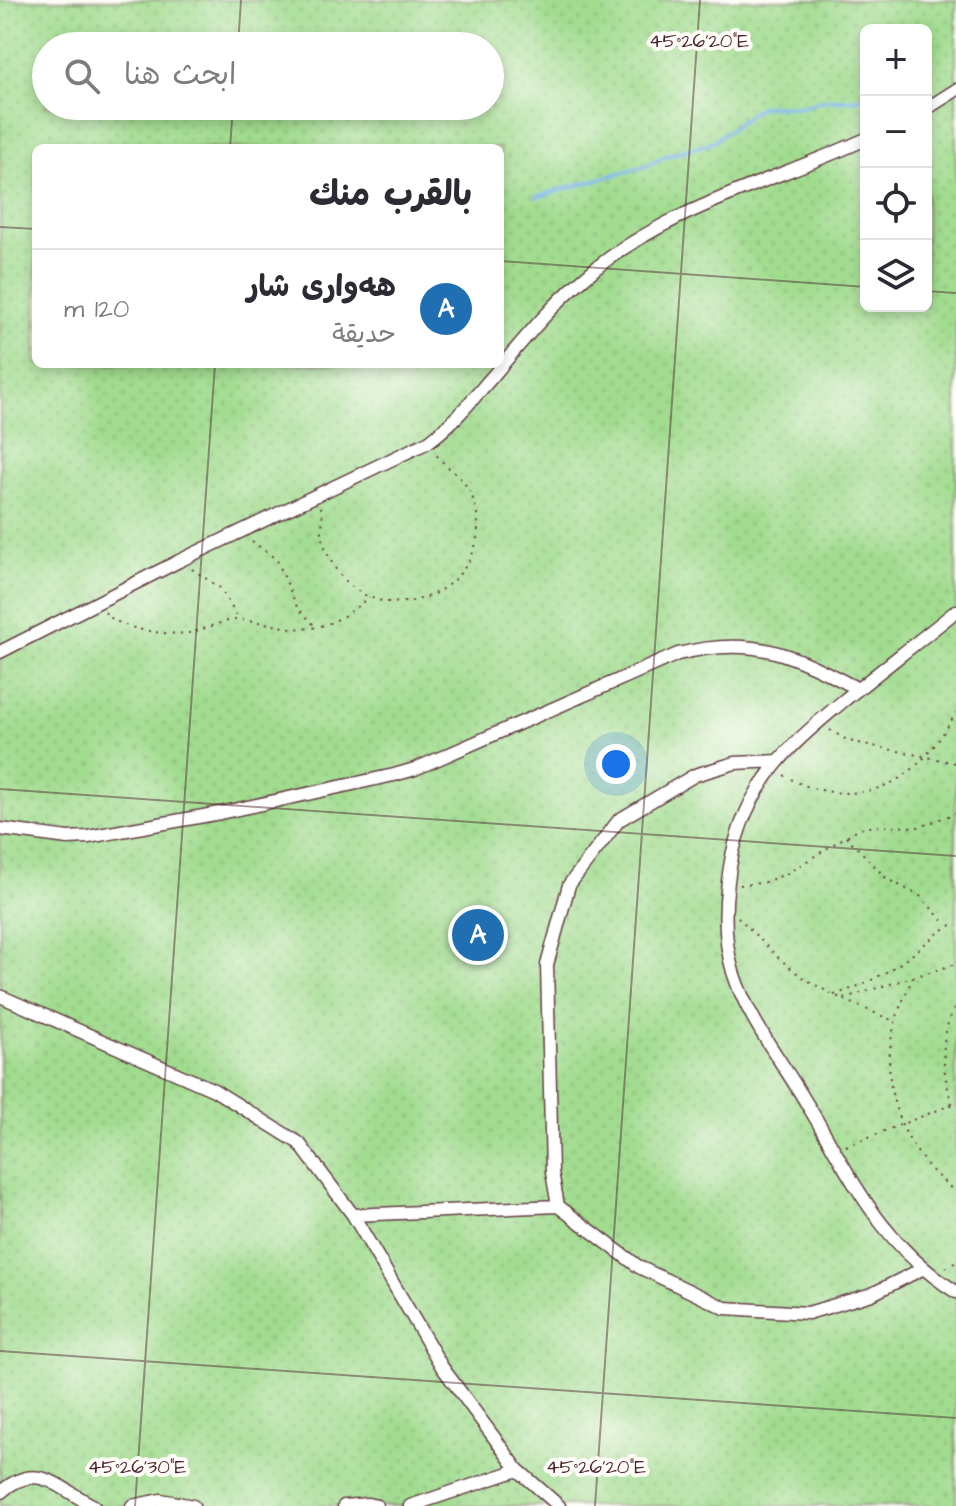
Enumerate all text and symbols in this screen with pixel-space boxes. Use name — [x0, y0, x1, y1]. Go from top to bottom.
map controls — [860, 24, 932, 312]
button: + — [860, 24, 932, 96]
text: 45°26'20"E — [649, 27, 749, 55]
search box — [32, 32, 504, 120]
icon: search — [60, 54, 104, 98]
text: ابحث هنا — [124, 54, 236, 96]
button: − — [860, 96, 932, 168]
button: locate — [860, 168, 932, 240]
text: بالقرب منك — [309, 171, 472, 219]
button: layers — [860, 240, 932, 312]
text: هەواری شار — [247, 266, 396, 308]
text: 120 m — [64, 291, 129, 327]
text: A — [438, 291, 454, 327]
text: حديقة — [332, 316, 396, 352]
your location — [596, 744, 636, 784]
pin: A — [452, 905, 504, 965]
text: 45°26'30"E — [88, 1453, 187, 1481]
text: 45°26'20"E — [546, 1453, 646, 1481]

